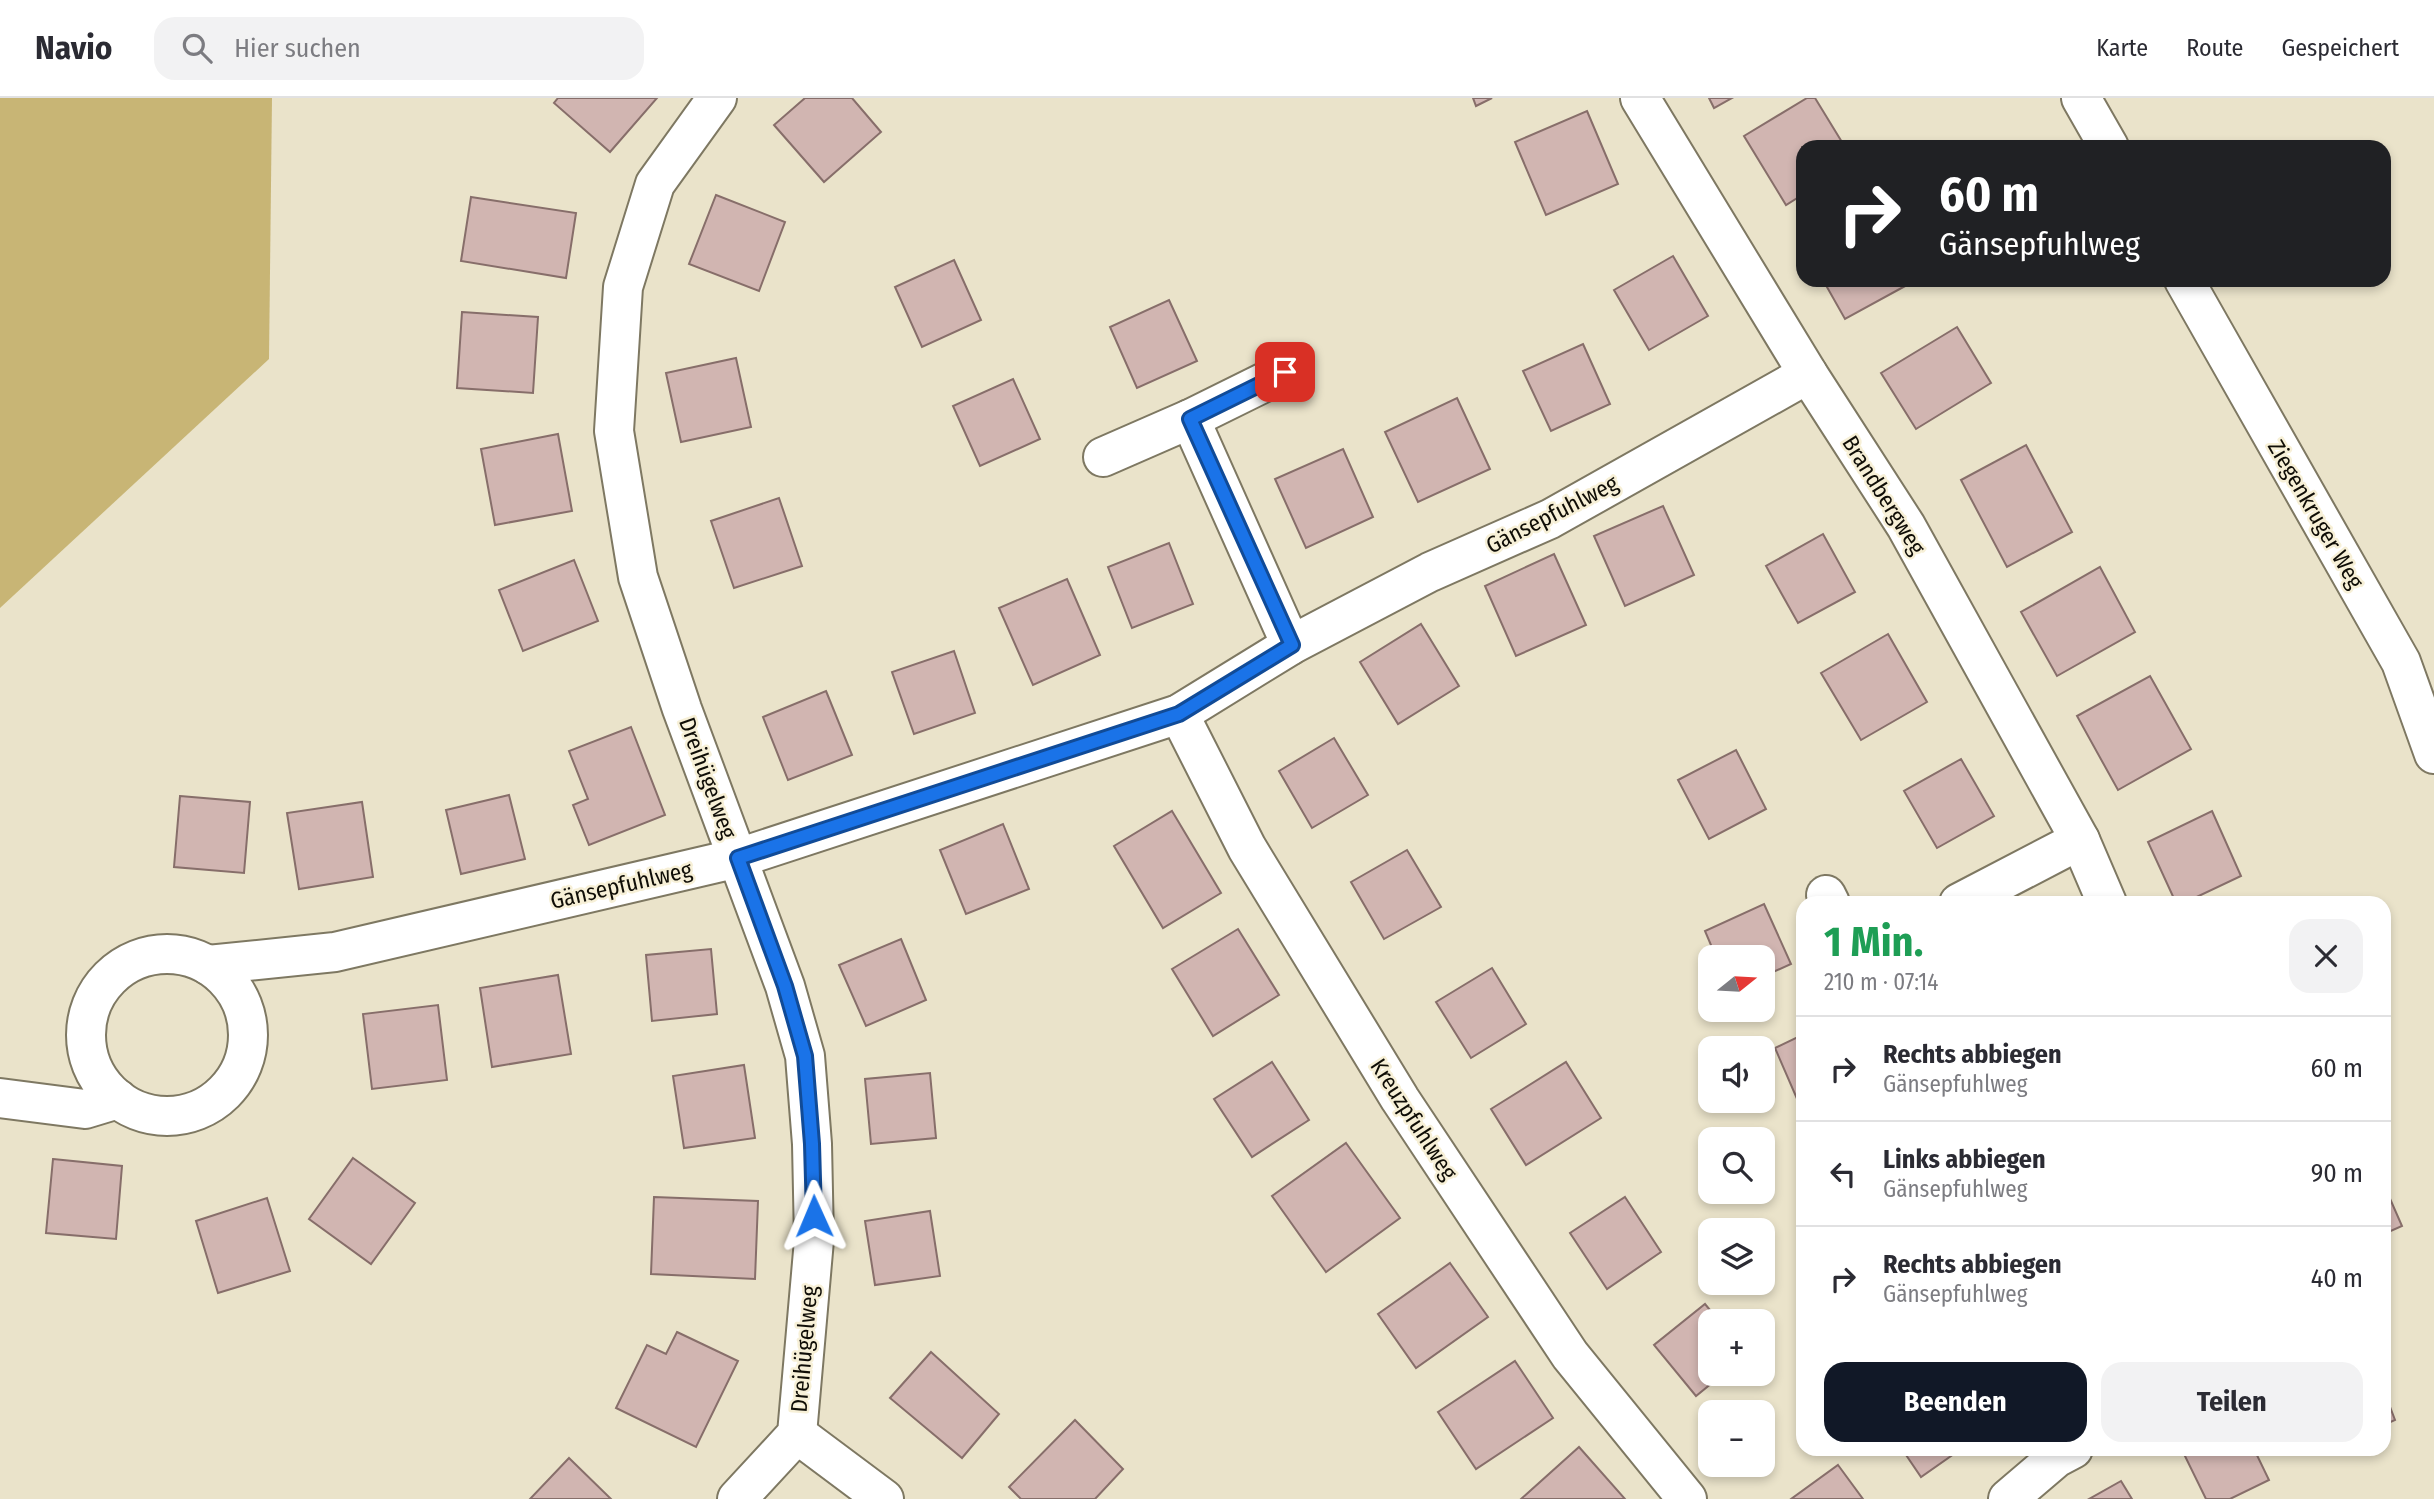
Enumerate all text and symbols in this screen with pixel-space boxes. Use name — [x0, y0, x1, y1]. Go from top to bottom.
search box — [154, 17, 644, 80]
text: Navio — [35, 28, 112, 68]
icon: search — [178, 29, 216, 67]
text: Hier suchen — [234, 33, 361, 64]
text: Karte — [2096, 34, 2148, 62]
text: Route — [2186, 34, 2243, 62]
text: Gespeichert — [2281, 34, 2399, 62]
text: 60 m — [1939, 165, 2039, 224]
icon: right — [1824, 168, 1915, 259]
text: Gänsepfuhlweg — [1939, 225, 2140, 263]
pin — [1255, 342, 1315, 402]
icon: arrive — [1266, 353, 1304, 391]
street label: Brandbergweg — [1836, 430, 1932, 560]
street label: Ziegenkruger Weg — [2262, 435, 2370, 594]
street label: Gänsepfuhlweg — [1481, 469, 1623, 559]
street label: Dreihügelweg — [673, 713, 743, 843]
street label: Gänsepfuhlweg — [547, 855, 695, 915]
text: 1 Min. — [1824, 917, 1923, 967]
button: close — [2289, 919, 2363, 993]
north arrow — [1698, 945, 1774, 1022]
map controls — [1698, 945, 1775, 1477]
text: 210 m · 07:14 — [1824, 968, 1938, 996]
button: sound — [1698, 1036, 1775, 1113]
text: Rechts abbiegen — [1883, 1039, 2062, 1070]
icon: right — [1824, 1050, 1862, 1088]
street label: Kreuzpfuhlweg — [1364, 1053, 1464, 1185]
text: 60 m — [2310, 1053, 2363, 1084]
text: Gänsepfuhlweg — [1883, 1070, 2028, 1098]
button: search — [1698, 1127, 1775, 1204]
text: Links abbiegen — [1883, 1144, 2046, 1175]
icon: left — [1824, 1155, 1862, 1193]
text: 90 m — [2311, 1158, 2363, 1189]
text: Gänsepfuhlweg — [1883, 1175, 2028, 1203]
position arrow — [777, 1179, 851, 1253]
button: layers — [1698, 1218, 1775, 1295]
text: Rechts abbiegen — [1883, 1249, 2062, 1280]
icon: right — [1824, 1260, 1862, 1298]
text: 40 m — [2311, 1263, 2363, 1294]
text: Gänsepfuhlweg — [1883, 1280, 2028, 1308]
street label: Dreihügelweg — [785, 1284, 824, 1414]
button: + — [1698, 1309, 1775, 1386]
button: Beenden — [1824, 1362, 2087, 1442]
button: Teilen — [2101, 1362, 2363, 1442]
button: − — [1698, 1400, 1775, 1477]

